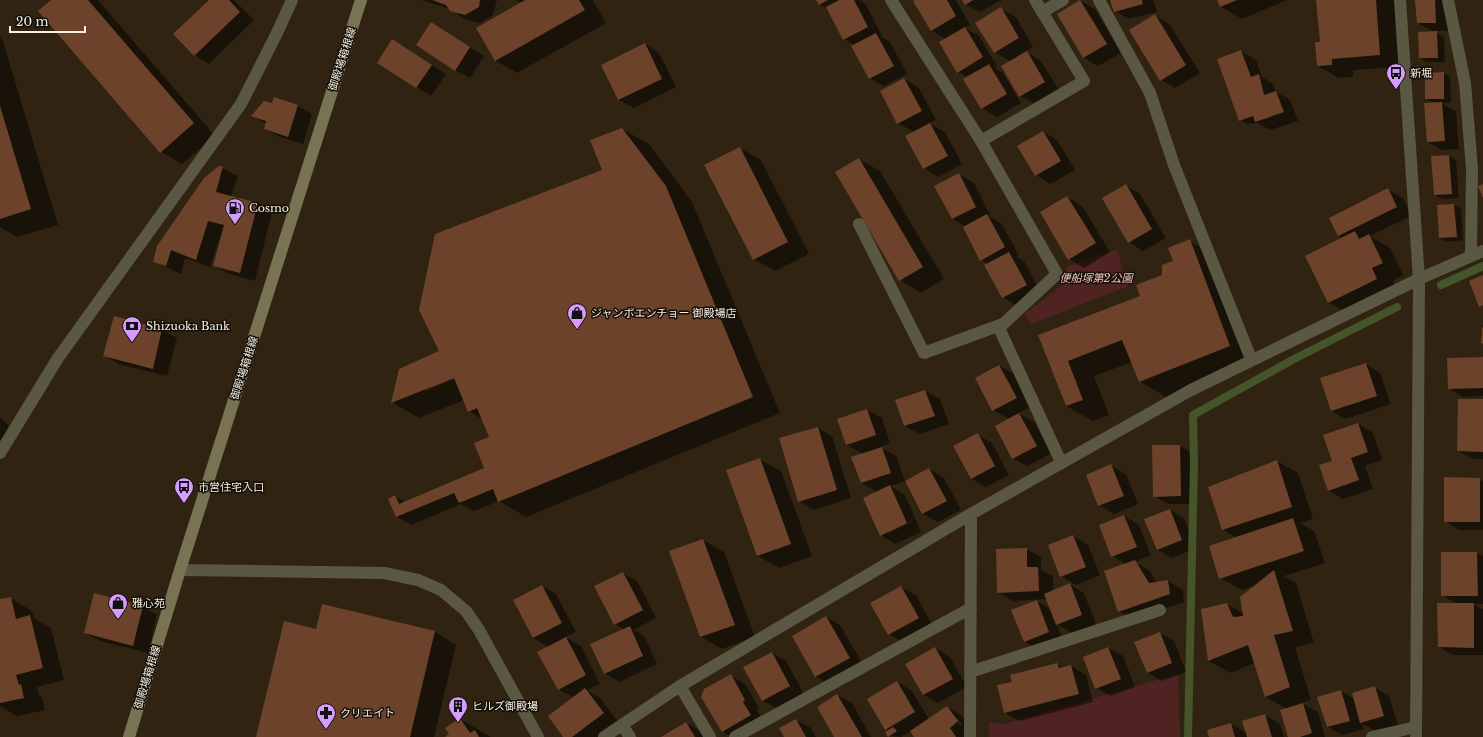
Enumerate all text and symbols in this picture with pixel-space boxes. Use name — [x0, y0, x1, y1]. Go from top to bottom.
scale bar — [10, 8, 85, 34]
text: 20 m — [16, 14, 48, 29]
street label: 御殿場箱根線 — [325, 25, 359, 93]
bus stop icon: 新堀 — [1385, 62, 1407, 90]
place label: 新堀 — [1410, 66, 1432, 80]
fuel station icon: Cosmo — [224, 197, 246, 225]
place label: Cosmo — [249, 201, 289, 215]
park label: 便船塚第2公園 — [1060, 271, 1134, 285]
shop icon: ジャンボエンチョー 御殿場店 — [566, 302, 588, 330]
place label: ジャンボエンチョー 御殿場店 — [591, 306, 737, 320]
bank icon: Shizuoka Bank — [121, 315, 143, 343]
place label: Shizuoka Bank — [146, 319, 230, 333]
street label: 御殿場箱根線 — [227, 334, 261, 402]
bus stop icon: 市営住宅入口 — [173, 476, 195, 504]
place label: 市営住宅入口 — [198, 480, 264, 494]
shop icon: 雅心苑 — [107, 592, 129, 620]
place label: 雅心苑 — [132, 596, 165, 610]
street label: 御殿場箱根線 — [130, 643, 163, 712]
building icon: ヒルズ御殿場 — [447, 695, 469, 723]
place label: ヒルズ御殿場 — [472, 699, 538, 713]
pharmacy icon: クリエイト — [315, 702, 337, 730]
place label: クリエイト — [340, 706, 395, 720]

